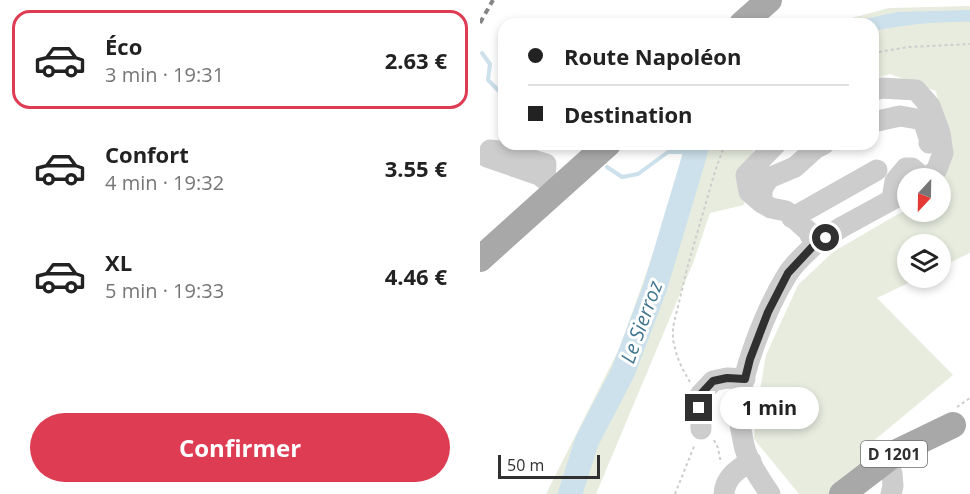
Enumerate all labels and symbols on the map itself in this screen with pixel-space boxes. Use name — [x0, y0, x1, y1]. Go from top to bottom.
north arrow — [897, 168, 951, 222]
route start — [812, 224, 839, 251]
water label: Le Sierroz — [614, 277, 668, 367]
callout: 1 min — [720, 387, 819, 429]
route end — [685, 394, 712, 421]
road number: D 1201 — [861, 441, 927, 467]
scale bar — [498, 452, 600, 480]

